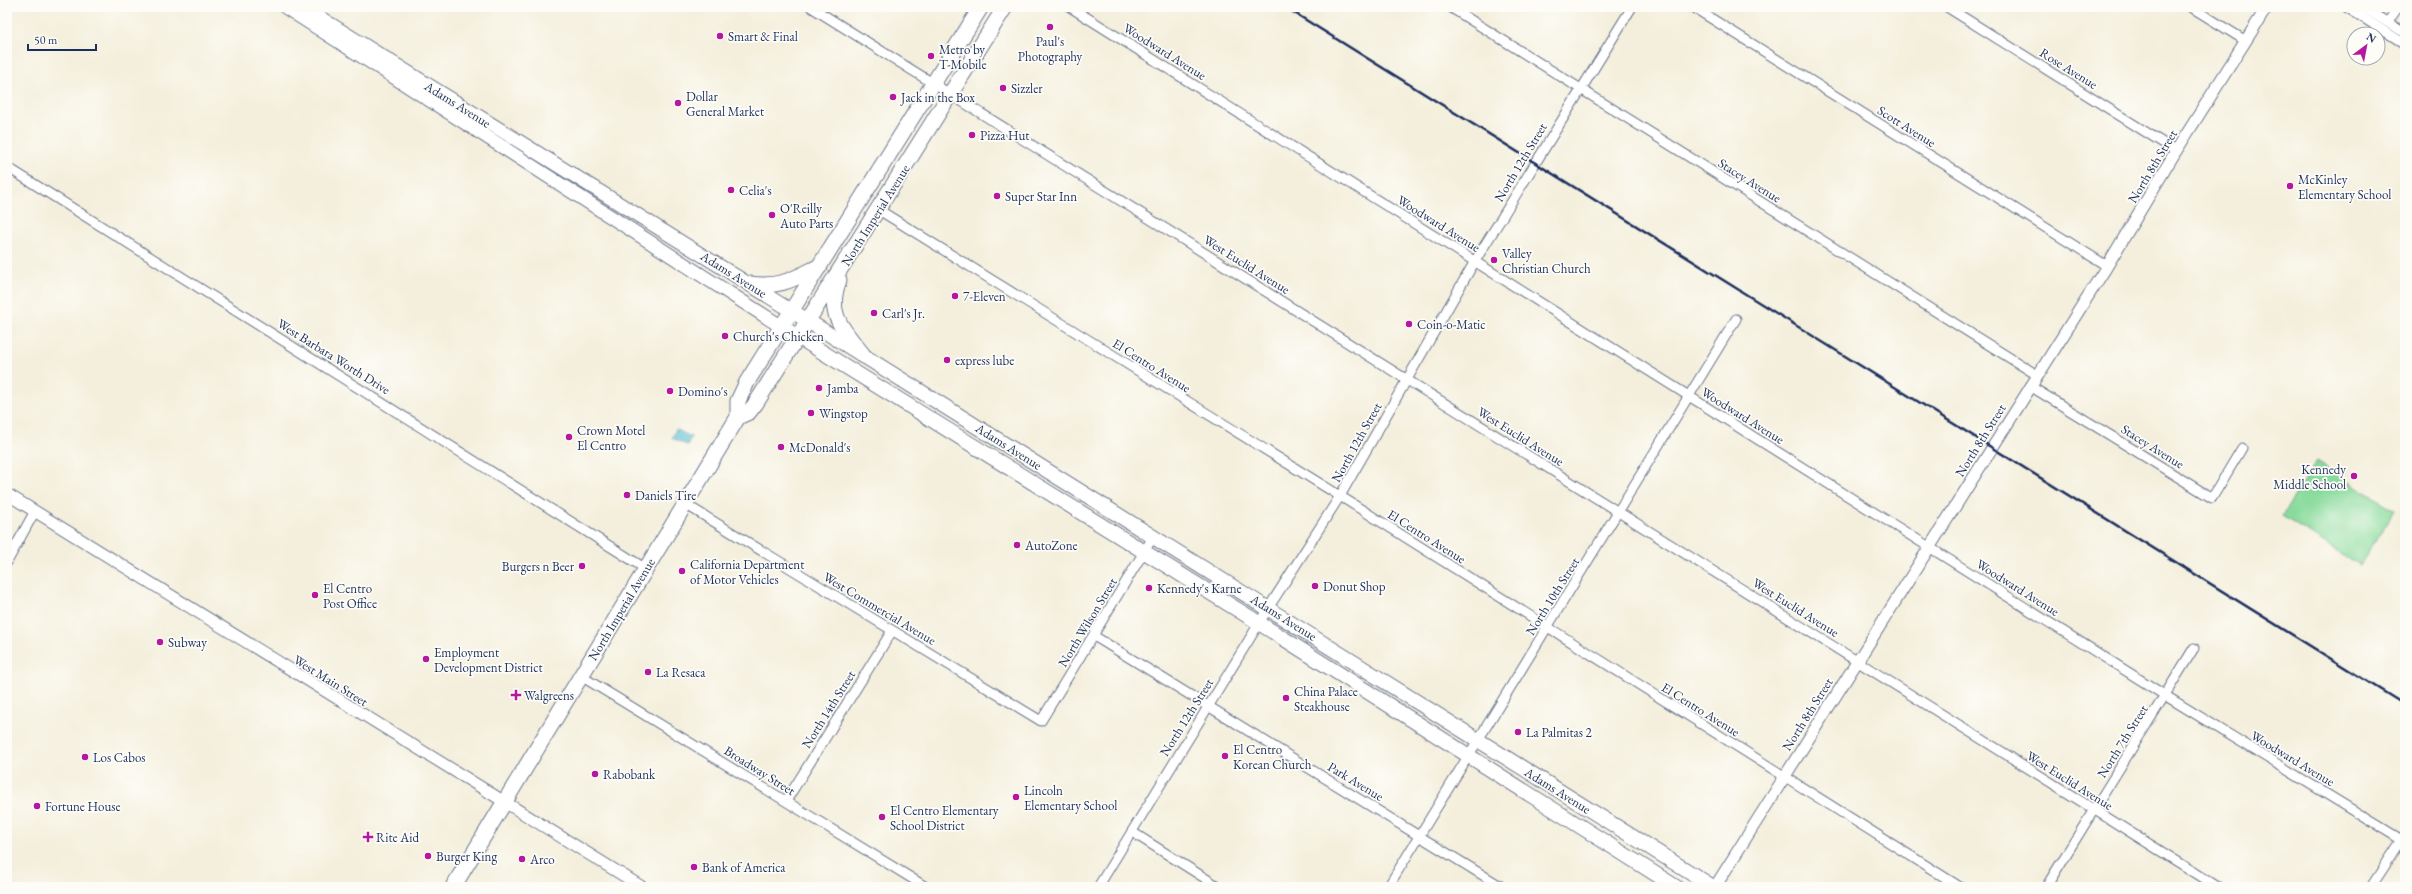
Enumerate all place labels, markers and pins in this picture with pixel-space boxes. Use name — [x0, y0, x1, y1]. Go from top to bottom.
marker: Paul's Photography — [1045, 22, 1055, 32]
place label: Smart & Final — [728, 28, 798, 45]
marker: Smart & Final — [715, 31, 725, 41]
place label: Paul's Photography — [1018, 33, 1083, 65]
place label: Metro by T-Mobile — [939, 41, 986, 73]
marker: Metro by T-Mobile — [926, 51, 936, 61]
place label: Sizzler — [1011, 80, 1043, 97]
marker: Sizzler — [998, 83, 1008, 93]
place label: Dollar General Market — [686, 88, 764, 120]
place label: Jack in the Box — [900, 89, 975, 106]
marker: Jack in the Box — [888, 92, 898, 102]
marker: Dollar General Market — [673, 98, 683, 108]
place label: Pizza Hut — [980, 127, 1029, 144]
marker: Pizza Hut — [967, 130, 977, 140]
place label: McKinley Elementary School — [2298, 171, 2391, 203]
marker: McKinley Elementary School — [2285, 181, 2295, 191]
place label: Celia's — [739, 182, 772, 199]
marker: Celia's — [726, 185, 736, 195]
place label: Super Star Inn — [1005, 188, 1077, 205]
marker: Super Star Inn — [992, 191, 1002, 201]
place label: O'Reilly Auto Parts — [779, 200, 833, 232]
marker: O'Reilly Auto Parts — [767, 210, 777, 220]
place label: Valley Christian Church — [1502, 245, 1591, 277]
marker: Valley Christian Church — [1489, 255, 1499, 265]
place label: 7-Eleven — [963, 288, 1006, 305]
marker: 7-Eleven — [950, 291, 960, 301]
place label: Carl's Jr. — [882, 305, 925, 322]
marker: Carl's Jr. — [869, 308, 879, 318]
place label: Coin-o-Matic — [1417, 316, 1485, 333]
marker: Coin-o-Matic — [1404, 319, 1414, 329]
place label: Church's Chicken — [733, 328, 824, 345]
marker: Church's Chicken — [720, 331, 730, 341]
place label: express lube — [955, 352, 1014, 369]
marker: express lube — [942, 355, 952, 365]
place label: Jamba — [826, 380, 859, 397]
place label: Domino's — [678, 383, 728, 400]
marker: Jamba — [814, 383, 824, 393]
marker: Domino's — [665, 386, 675, 396]
place label: Wingstop — [819, 405, 868, 422]
marker: Wingstop — [806, 408, 816, 418]
place label: Crown Motel El Centro — [577, 422, 645, 454]
marker: Crown Motel El Centro — [564, 432, 574, 442]
place label: McDonald's — [789, 439, 851, 456]
marker: McDonald's — [776, 442, 786, 452]
place label: Kennedy Middle School — [2273, 461, 2346, 493]
marker: Kennedy Middle School — [2349, 471, 2359, 481]
place label: Daniels Tire — [635, 487, 696, 504]
marker: Daniels Tire — [622, 490, 632, 500]
place label: AutoZone — [1024, 537, 1078, 554]
marker: AutoZone — [1012, 540, 1022, 550]
place label: California Department of Motor Vehicles — [690, 556, 804, 588]
place label: Burgers n Beer — [502, 558, 575, 575]
marker: Burgers n Beer — [577, 561, 587, 571]
marker: California Department of Motor Vehicles — [677, 566, 687, 576]
place label: Donut Shop — [1323, 578, 1386, 595]
place label: El Centro Post Office — [323, 580, 377, 612]
place label: Kennedy's Karne — [1157, 580, 1242, 597]
marker: Donut Shop — [1310, 581, 1320, 591]
marker: Kennedy's Karne — [1144, 583, 1154, 593]
marker: El Centro Post Office — [310, 590, 320, 600]
place label: Subway — [168, 634, 207, 651]
marker: Subway — [155, 637, 165, 647]
place label: Employment Development District — [434, 644, 543, 676]
marker: Employment Development District — [421, 654, 431, 664]
place label: La Resaca — [656, 664, 706, 681]
marker: La Resaca — [643, 667, 653, 677]
place label: China Palace Steakhouse — [1294, 683, 1358, 715]
place label: Walgreens — [524, 687, 574, 704]
marker: Walgreens — [511, 690, 521, 700]
marker: China Palace Steakhouse — [1281, 693, 1291, 703]
place label: La Palmitas 2 — [1526, 724, 1593, 741]
marker: La Palmitas 2 — [1513, 727, 1523, 737]
place label: El Centro Korean Church — [1233, 741, 1312, 773]
place label: Los Cabos — [93, 749, 146, 766]
marker: El Centro Korean Church — [1220, 751, 1230, 761]
marker: Los Cabos — [80, 752, 90, 762]
place label: Rabobank — [603, 766, 656, 783]
marker: Rabobank — [590, 769, 600, 779]
place label: Lincoln Elementary School — [1024, 782, 1117, 814]
marker: Lincoln Elementary School — [1011, 792, 1021, 802]
place label: Fortune House — [45, 798, 121, 815]
marker: Fortune House — [32, 801, 42, 811]
place label: El Centro Elementary School District — [890, 802, 999, 834]
marker: El Centro Elementary School District — [877, 812, 887, 822]
place label: Rite Aid — [376, 829, 419, 846]
marker: Rite Aid — [363, 832, 373, 842]
place label: Burger King — [436, 848, 497, 865]
marker: Burger King — [423, 851, 433, 861]
place label: Arco — [529, 851, 555, 868]
marker: Arco — [517, 854, 527, 864]
place label: Bank of America — [702, 859, 786, 876]
marker: Bank of America — [689, 862, 699, 872]

